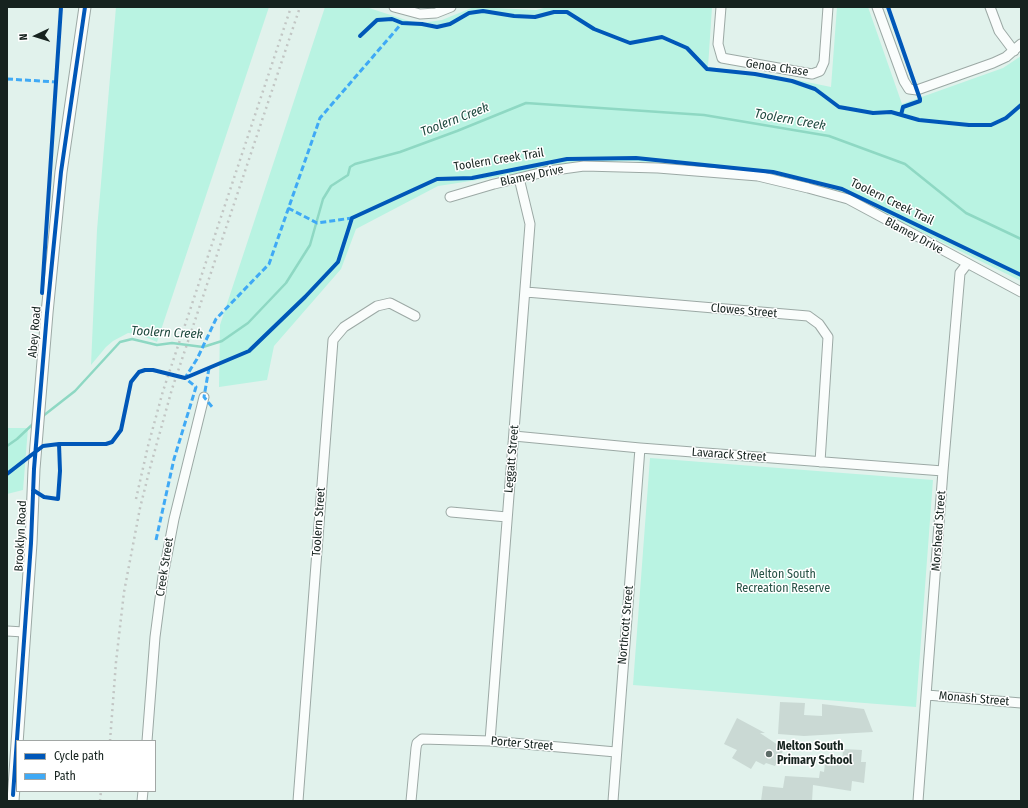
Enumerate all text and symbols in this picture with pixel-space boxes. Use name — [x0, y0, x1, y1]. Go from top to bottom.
north arrow — [16, 16, 56, 56]
text: N — [17, 33, 30, 41]
street label: Genoa Chase — [745, 56, 809, 80]
water label: Toolern Creek — [419, 100, 491, 140]
water label: Toolern Creek — [753, 106, 827, 134]
street label: Toolern Creek Trail — [453, 146, 545, 174]
street label: Blamey Drive — [499, 162, 565, 190]
street label: Toolern Creek Trail — [848, 176, 936, 228]
street label: Blamey Drive — [882, 215, 946, 257]
street label: Clowes Street — [710, 301, 778, 321]
street label: Abey Road — [26, 306, 44, 358]
water label: Toolern Creek — [131, 323, 203, 343]
street label: Leggatt Street — [502, 424, 522, 494]
street label: Lavarack Street — [691, 445, 767, 465]
street label: Toolern Street — [309, 487, 329, 557]
street label: Morshead Street — [929, 490, 949, 572]
street label: Brooklyn Road — [12, 500, 30, 572]
street label: Creek Street — [153, 536, 177, 598]
park label: Melton South Recreation Reserve — [736, 568, 830, 596]
street label: Northcott Street — [615, 585, 637, 665]
street label: Monash Street — [938, 689, 1010, 709]
street label: Porter Street — [490, 734, 554, 754]
legend — [16, 740, 156, 792]
place label: Melton South Primary School — [777, 740, 852, 768]
text: Cycle path — [54, 749, 104, 763]
marker: Melton South Primary School — [764, 749, 774, 759]
text: Path — [54, 769, 76, 783]

